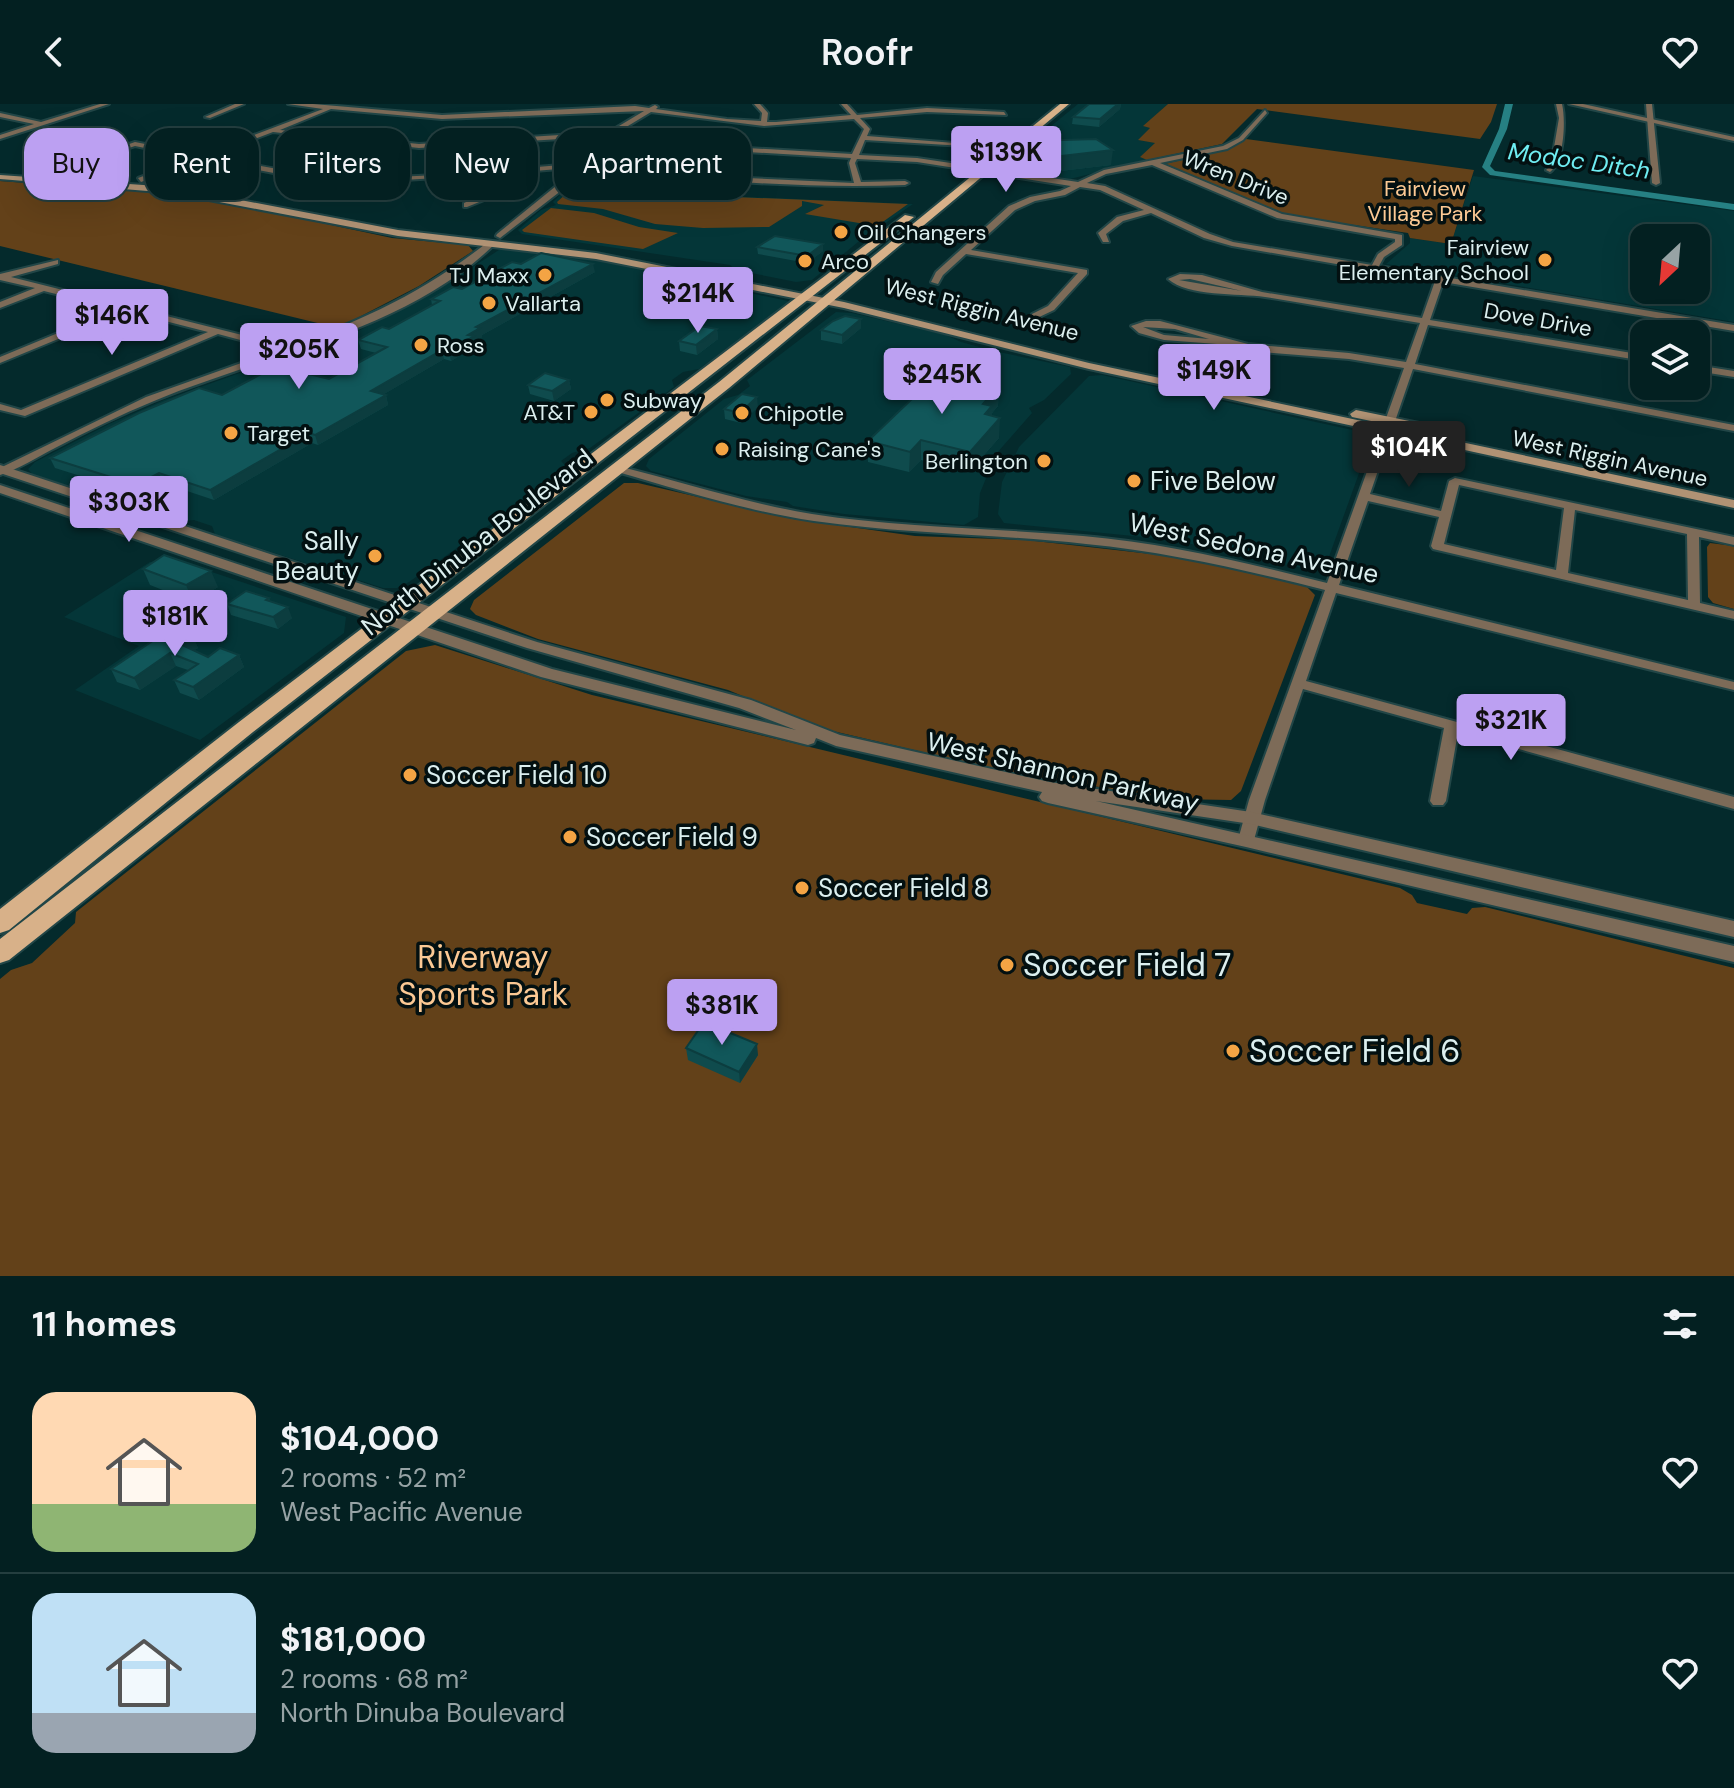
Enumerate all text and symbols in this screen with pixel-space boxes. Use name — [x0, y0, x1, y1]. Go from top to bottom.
text: Roofr — [821, 29, 913, 76]
icon: back — [32, 30, 76, 74]
icon: heart — [1658, 30, 1702, 74]
pin: $139K — [950, 126, 1062, 194]
chip: Buy — [24, 128, 129, 200]
chip: Rent — [145, 128, 259, 200]
chip: Filters — [275, 128, 410, 200]
chip: New — [426, 128, 538, 200]
chip: Apartment — [554, 128, 751, 200]
text: $139K — [969, 135, 1043, 169]
water label: Modoc Ditch — [1506, 135, 1652, 186]
street label: Wren Drive — [1179, 143, 1293, 212]
park label: Fairview Village Park — [1367, 174, 1483, 228]
place label: Oil Changers — [857, 218, 987, 247]
marker: Oil Changers — [832, 223, 850, 241]
north arrow — [1630, 224, 1710, 304]
map controls — [1630, 224, 1710, 400]
place label: Fairview Elementary School — [1339, 233, 1529, 287]
place label: Arco — [821, 247, 869, 276]
marker: Fairview Elementary School — [1536, 251, 1554, 269]
marker: Arco — [796, 252, 814, 270]
place label: TJ Maxx — [449, 261, 529, 290]
marker: TJ Maxx — [536, 266, 554, 284]
pin: $214K — [642, 267, 754, 335]
street label: West Riggin Avenue — [882, 271, 1082, 348]
text: $214K — [661, 276, 735, 310]
pin: $146K — [56, 289, 168, 357]
place label: Vallarta — [505, 289, 581, 318]
marker: Vallarta — [480, 294, 498, 312]
street label: Dove Drive — [1482, 296, 1594, 343]
text: $146K — [74, 298, 150, 332]
button: layers — [1630, 320, 1710, 400]
pin: $205K — [243, 323, 355, 391]
place label: Ross — [437, 331, 485, 360]
text: $205K — [258, 332, 340, 366]
marker: Ross — [412, 336, 430, 354]
pin: $149K — [1158, 344, 1270, 412]
pin: $245K — [886, 348, 998, 416]
text: $149K — [1176, 353, 1252, 387]
text: $245K — [902, 357, 982, 391]
place label: Subway — [623, 386, 702, 415]
marker: Subway — [598, 391, 616, 409]
place label: AT&T — [523, 398, 575, 427]
place label: Chipotle — [758, 399, 844, 428]
marker: AT&T — [582, 403, 600, 421]
marker: Chipotle — [733, 404, 751, 422]
place label: Target — [247, 419, 310, 448]
pin: $104K — [1353, 421, 1465, 489]
marker: Target — [222, 424, 240, 442]
street label: West Riggin Avenue — [1509, 424, 1710, 493]
text: $104K — [1370, 430, 1448, 464]
place label: Raising Cane's — [738, 435, 882, 464]
marker: Raising Cane's — [713, 440, 731, 458]
street label: North Dinuba Boulevard — [354, 441, 600, 643]
place label: Berlington — [925, 447, 1028, 476]
marker: Berlington — [1035, 452, 1053, 470]
place label: Five Below — [1150, 464, 1276, 498]
marker: Five Below — [1125, 472, 1143, 490]
pin: $303K — [73, 476, 185, 544]
text: $303K — [88, 485, 170, 519]
street label: West Sedona Avenue — [1126, 505, 1382, 591]
place label: Sally Beauty — [275, 524, 359, 588]
marker: Sally Beauty — [366, 547, 384, 565]
pin: $181K — [119, 590, 231, 658]
text: $181K — [141, 599, 209, 633]
pin: $321K — [1455, 694, 1567, 762]
text: $321K — [1475, 703, 1547, 737]
street label: West Shannon Parkway — [924, 724, 1202, 820]
place label: Soccer Field 10 — [426, 758, 607, 792]
marker: Soccer Field 10 — [401, 766, 419, 784]
place label: Soccer Field 9 — [586, 820, 758, 854]
marker: Soccer Field 9 — [561, 828, 579, 846]
place label: Soccer Field 8 — [818, 871, 989, 905]
marker: Soccer Field 8 — [793, 879, 811, 897]
park label: Riverway Sports Park — [398, 936, 568, 1015]
place label: Soccer Field 7 — [1023, 944, 1231, 986]
marker: Soccer Field 7 — [998, 956, 1016, 974]
pin: $381K — [666, 979, 778, 1047]
text: $381K — [685, 988, 759, 1022]
place label: Soccer Field 6 — [1249, 1030, 1460, 1072]
marker: Soccer Field 6 — [1224, 1042, 1242, 1060]
text: 11 homes — [32, 1302, 177, 1347]
icon: filters — [1658, 1302, 1702, 1346]
text: $104,000 — [280, 1416, 439, 1461]
icon: home — [96, 1424, 192, 1520]
icon: heart — [1658, 1450, 1702, 1494]
text: 2 rooms · 52 m² — [280, 1461, 466, 1495]
text: West Pacific Avenue — [280, 1495, 523, 1529]
text: $181,000 — [280, 1617, 426, 1662]
icon: home — [96, 1625, 192, 1721]
icon: heart — [1658, 1651, 1702, 1695]
text: 2 rooms · 68 m² — [280, 1662, 468, 1696]
text: North Dinuba Boulevard — [280, 1696, 565, 1730]

